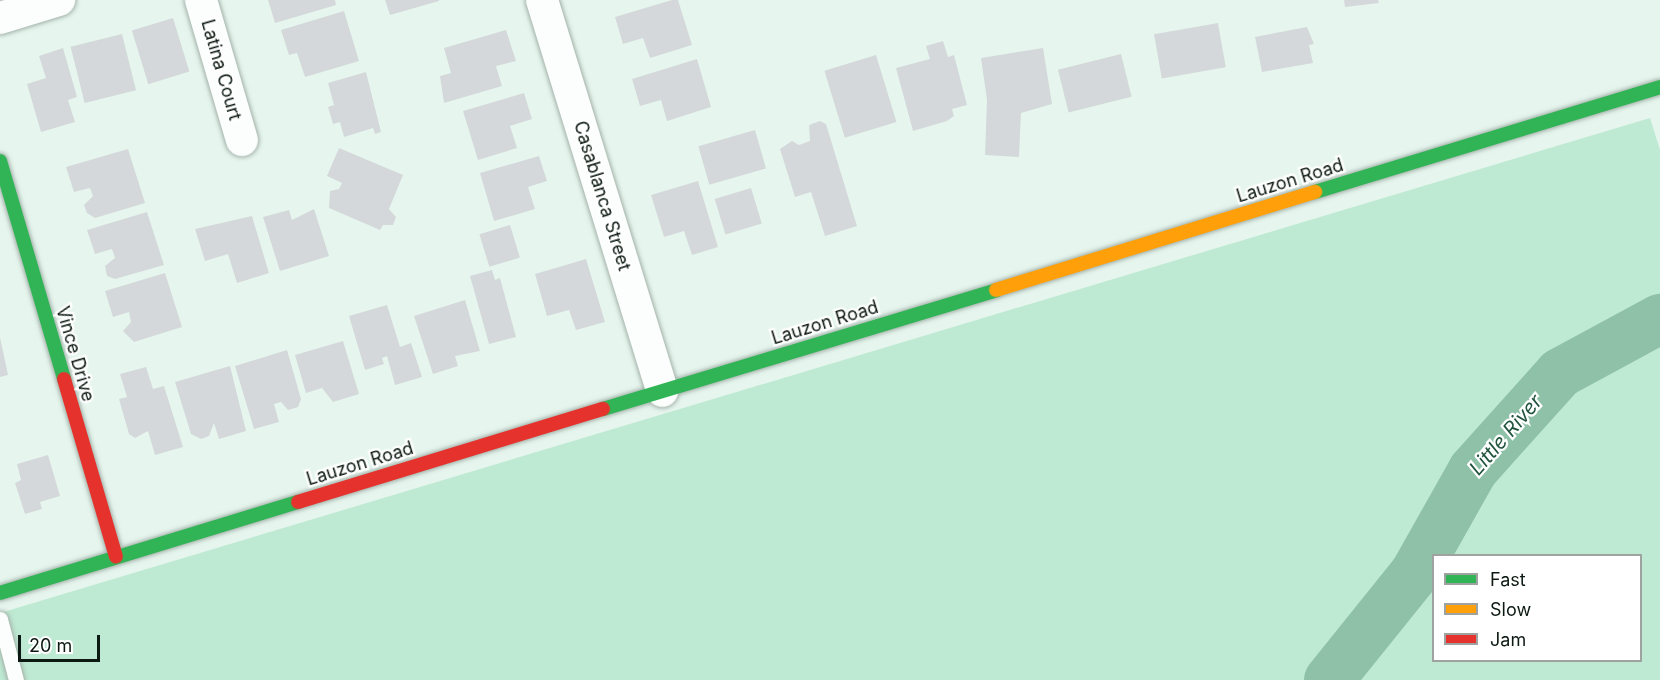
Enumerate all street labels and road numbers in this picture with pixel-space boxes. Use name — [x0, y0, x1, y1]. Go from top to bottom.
street label: Latina Court — [196, 17, 246, 123]
street label: Casablanca Street — [569, 119, 635, 273]
street label: Lauzon Road — [1234, 155, 1346, 207]
street label: Lauzon Road — [769, 297, 881, 349]
street label: Vince Drive — [51, 304, 99, 404]
street label: Lauzon Road — [304, 438, 416, 490]

